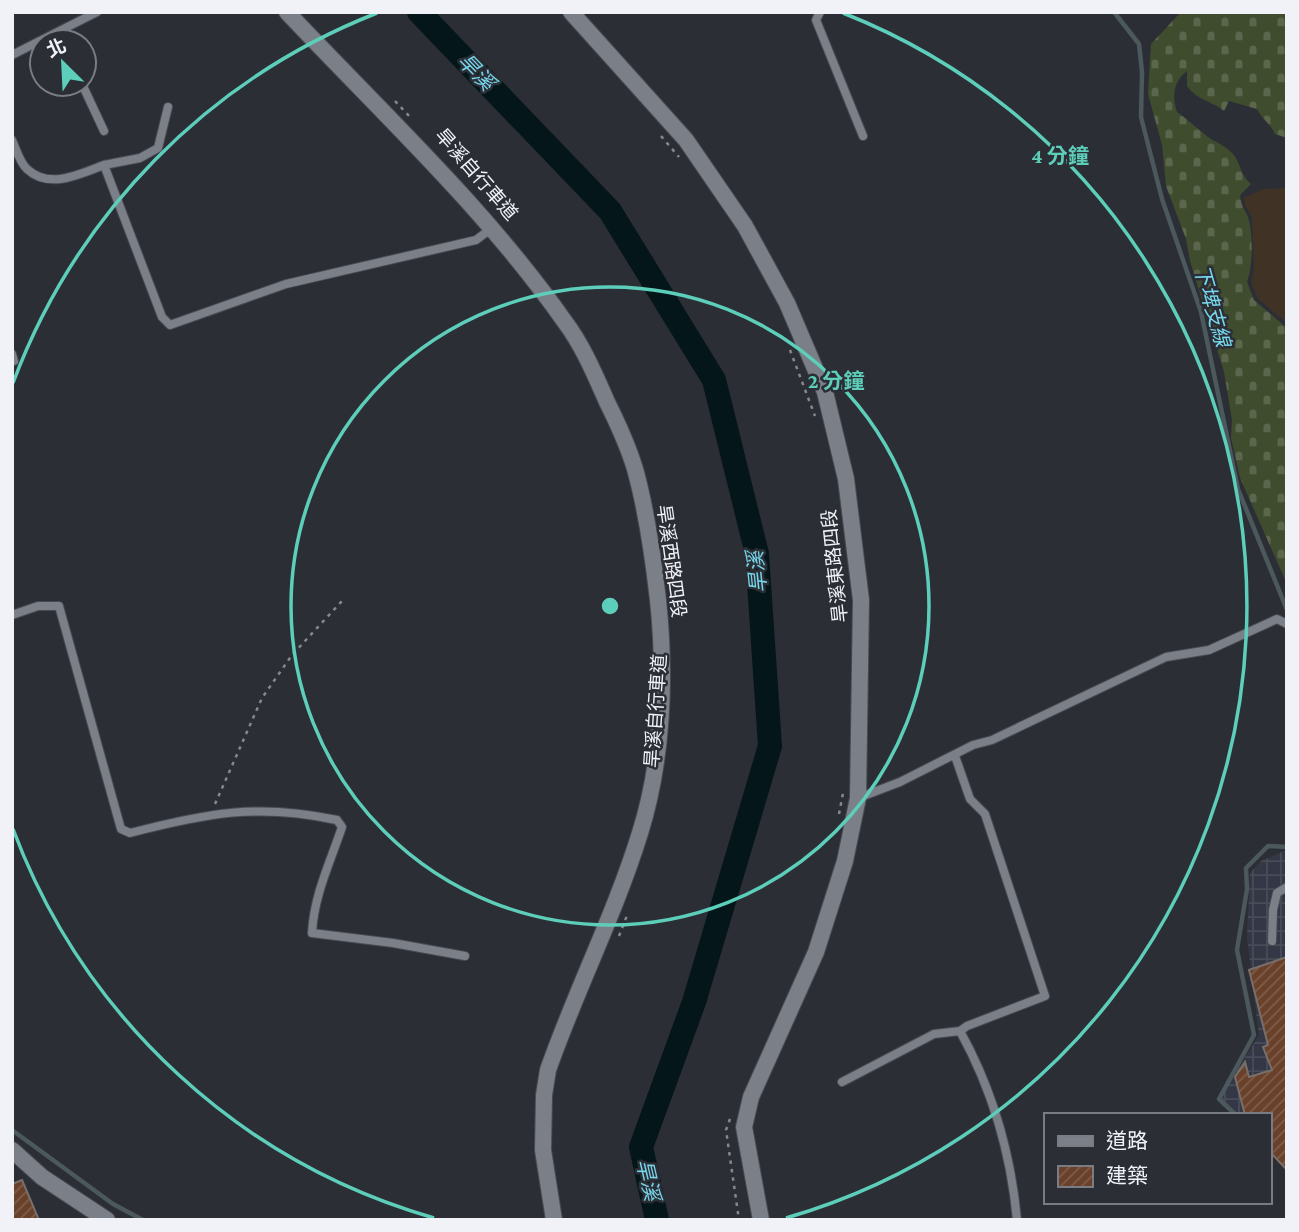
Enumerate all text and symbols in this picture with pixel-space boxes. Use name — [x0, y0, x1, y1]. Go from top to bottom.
north arrow — [28, 28, 98, 98]
text: 北 — [43, 34, 69, 61]
water label: 旱溪 — [453, 49, 501, 98]
street label: 旱溪自行車道 — [431, 124, 522, 224]
text: 4 分鐘 — [1031, 144, 1089, 168]
water label: 下埤支線 — [1189, 262, 1236, 352]
text: 2 分鐘 — [808, 369, 864, 393]
street label: 旱溪西路四段 — [653, 503, 690, 619]
street label: 旱溪東路四段 — [818, 508, 851, 624]
water label: 旱溪 — [743, 547, 771, 594]
centre of rings — [598, 594, 622, 618]
street label: 旱溪自行車道 — [641, 653, 670, 769]
legend — [1044, 1113, 1271, 1204]
text: 道路 — [1106, 1129, 1148, 1153]
water label: 旱溪 — [632, 1157, 665, 1206]
text: 建築 — [1106, 1164, 1148, 1188]

